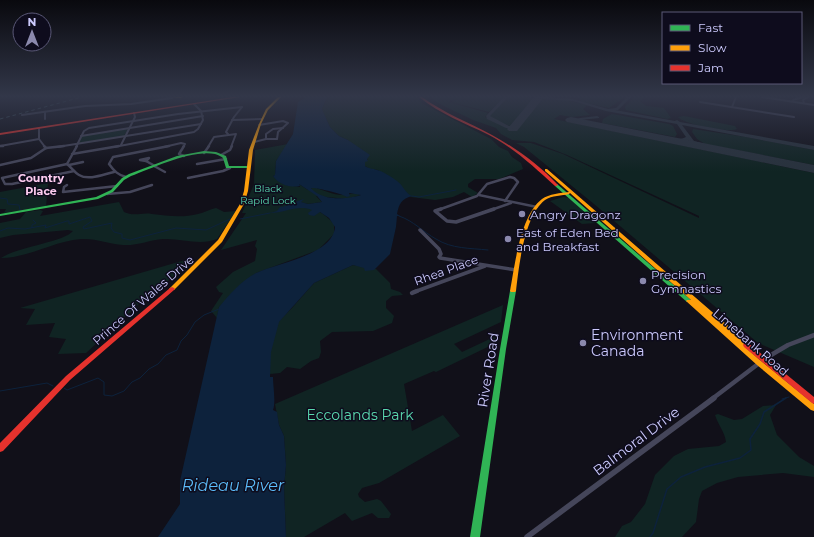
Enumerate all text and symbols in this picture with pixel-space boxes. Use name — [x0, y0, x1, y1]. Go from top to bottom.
north arrow — [12, 12, 52, 52]
legend — [662, 12, 802, 84]
text: N — [28, 15, 36, 29]
text: Fast — [698, 20, 723, 35]
text: Slow — [698, 40, 727, 55]
text: Jam — [697, 60, 724, 75]
district label: Country Place — [18, 171, 65, 198]
park label: Black Rapid Lock — [240, 182, 296, 207]
place label: Angry Dragonz — [530, 207, 621, 222]
marker: Angry Dragonz — [517, 209, 527, 219]
place label: East of Eden Bed and Breakfast — [516, 225, 619, 254]
marker: East of Eden Bed and Breakfast — [503, 234, 513, 244]
street label: Prince Of Wales Drive — [89, 252, 197, 348]
street label: Rhea Place — [412, 252, 480, 288]
place label: Precision Gymnastics — [651, 267, 721, 296]
marker: Precision Gymnastics — [638, 276, 648, 286]
street label: Limebank Road — [710, 305, 792, 379]
place label: Environment Canada — [591, 326, 683, 360]
street label: River Road — [473, 331, 503, 409]
marker: Environment Canada — [578, 338, 588, 348]
street label: Balmoral Drive — [589, 403, 683, 479]
park label: Eccolands Park — [306, 406, 414, 424]
water label: Rideau River — [182, 476, 285, 495]

